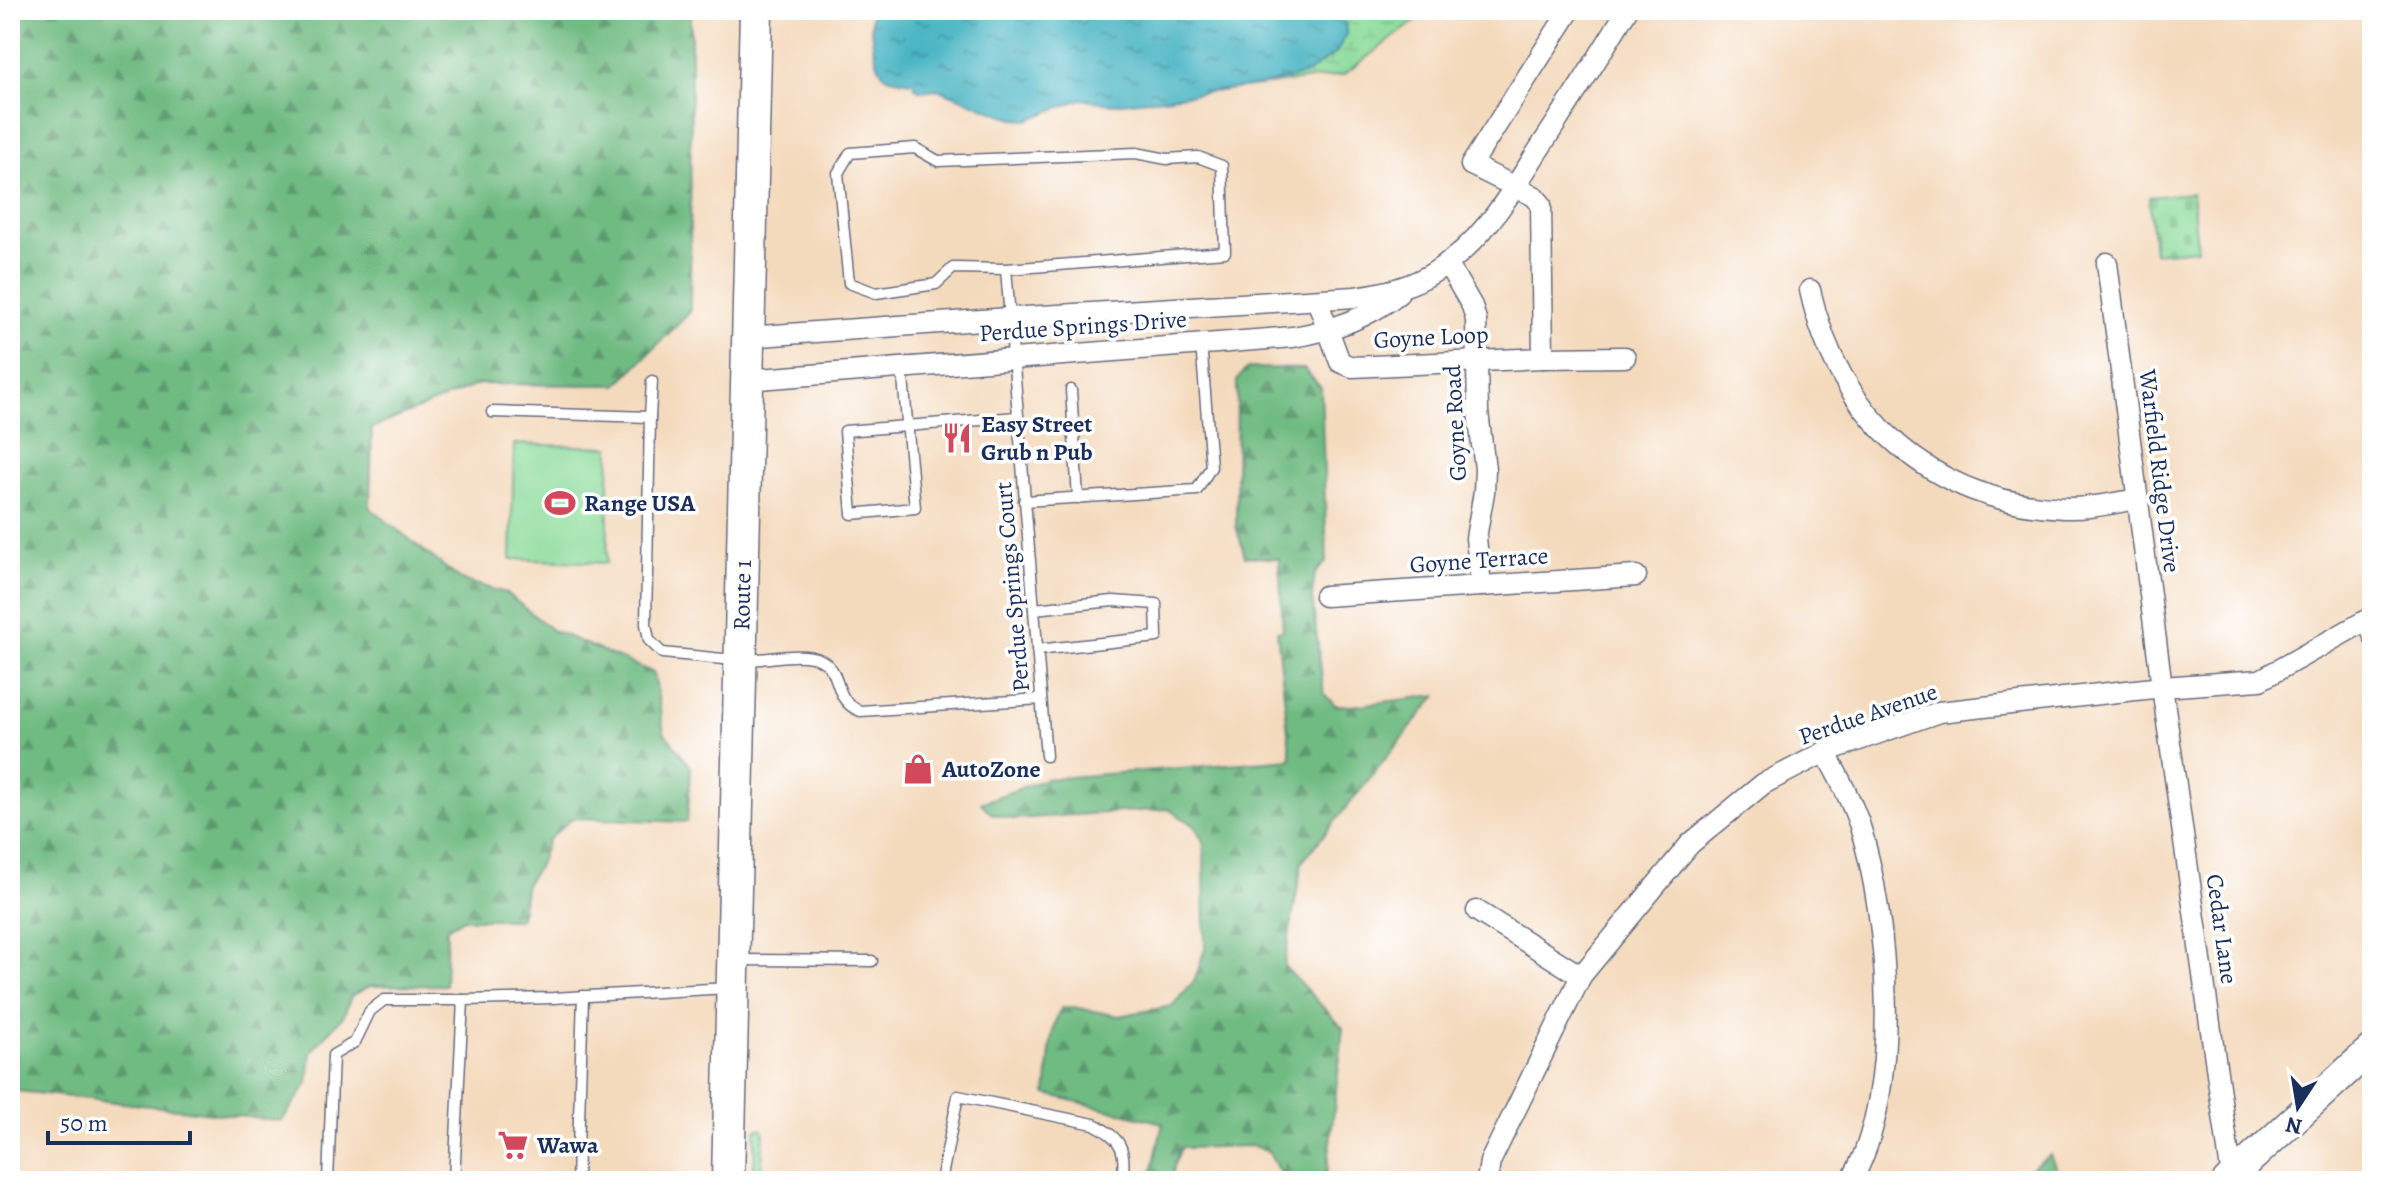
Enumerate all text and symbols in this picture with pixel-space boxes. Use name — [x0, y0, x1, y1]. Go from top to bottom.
street label: Perdue Springs Drive — [978, 303, 1188, 349]
street label: Goyne Loop — [1373, 318, 1489, 356]
street label: Goyne Road — [1436, 364, 1474, 482]
street label: Warfield Ridge Drive — [2132, 366, 2188, 575]
place label: Easy Street Grub n Pub — [981, 408, 1093, 468]
restaurant icon: Easy Street Grub n Pub — [940, 421, 974, 455]
street label: Perdue Springs Court — [987, 481, 1037, 693]
sports icon: Range USA — [543, 486, 577, 520]
place label: Range USA — [584, 487, 696, 519]
street label: Goyne Terrace — [1409, 539, 1549, 581]
street label: Route 1 — [725, 560, 759, 631]
street label: Perdue Avenue — [1794, 675, 1942, 753]
shop icon: AutoZone — [901, 752, 935, 786]
place label: AutoZone — [941, 753, 1041, 785]
street label: Cedar Lane — [2198, 872, 2246, 986]
north arrow — [2258, 1067, 2338, 1147]
scale bar — [48, 1095, 190, 1145]
text: 50 m — [60, 1107, 108, 1139]
text: N — [2283, 1109, 2305, 1142]
supermarket icon: Wawa — [496, 1128, 530, 1162]
place label: Wawa — [536, 1129, 599, 1161]

